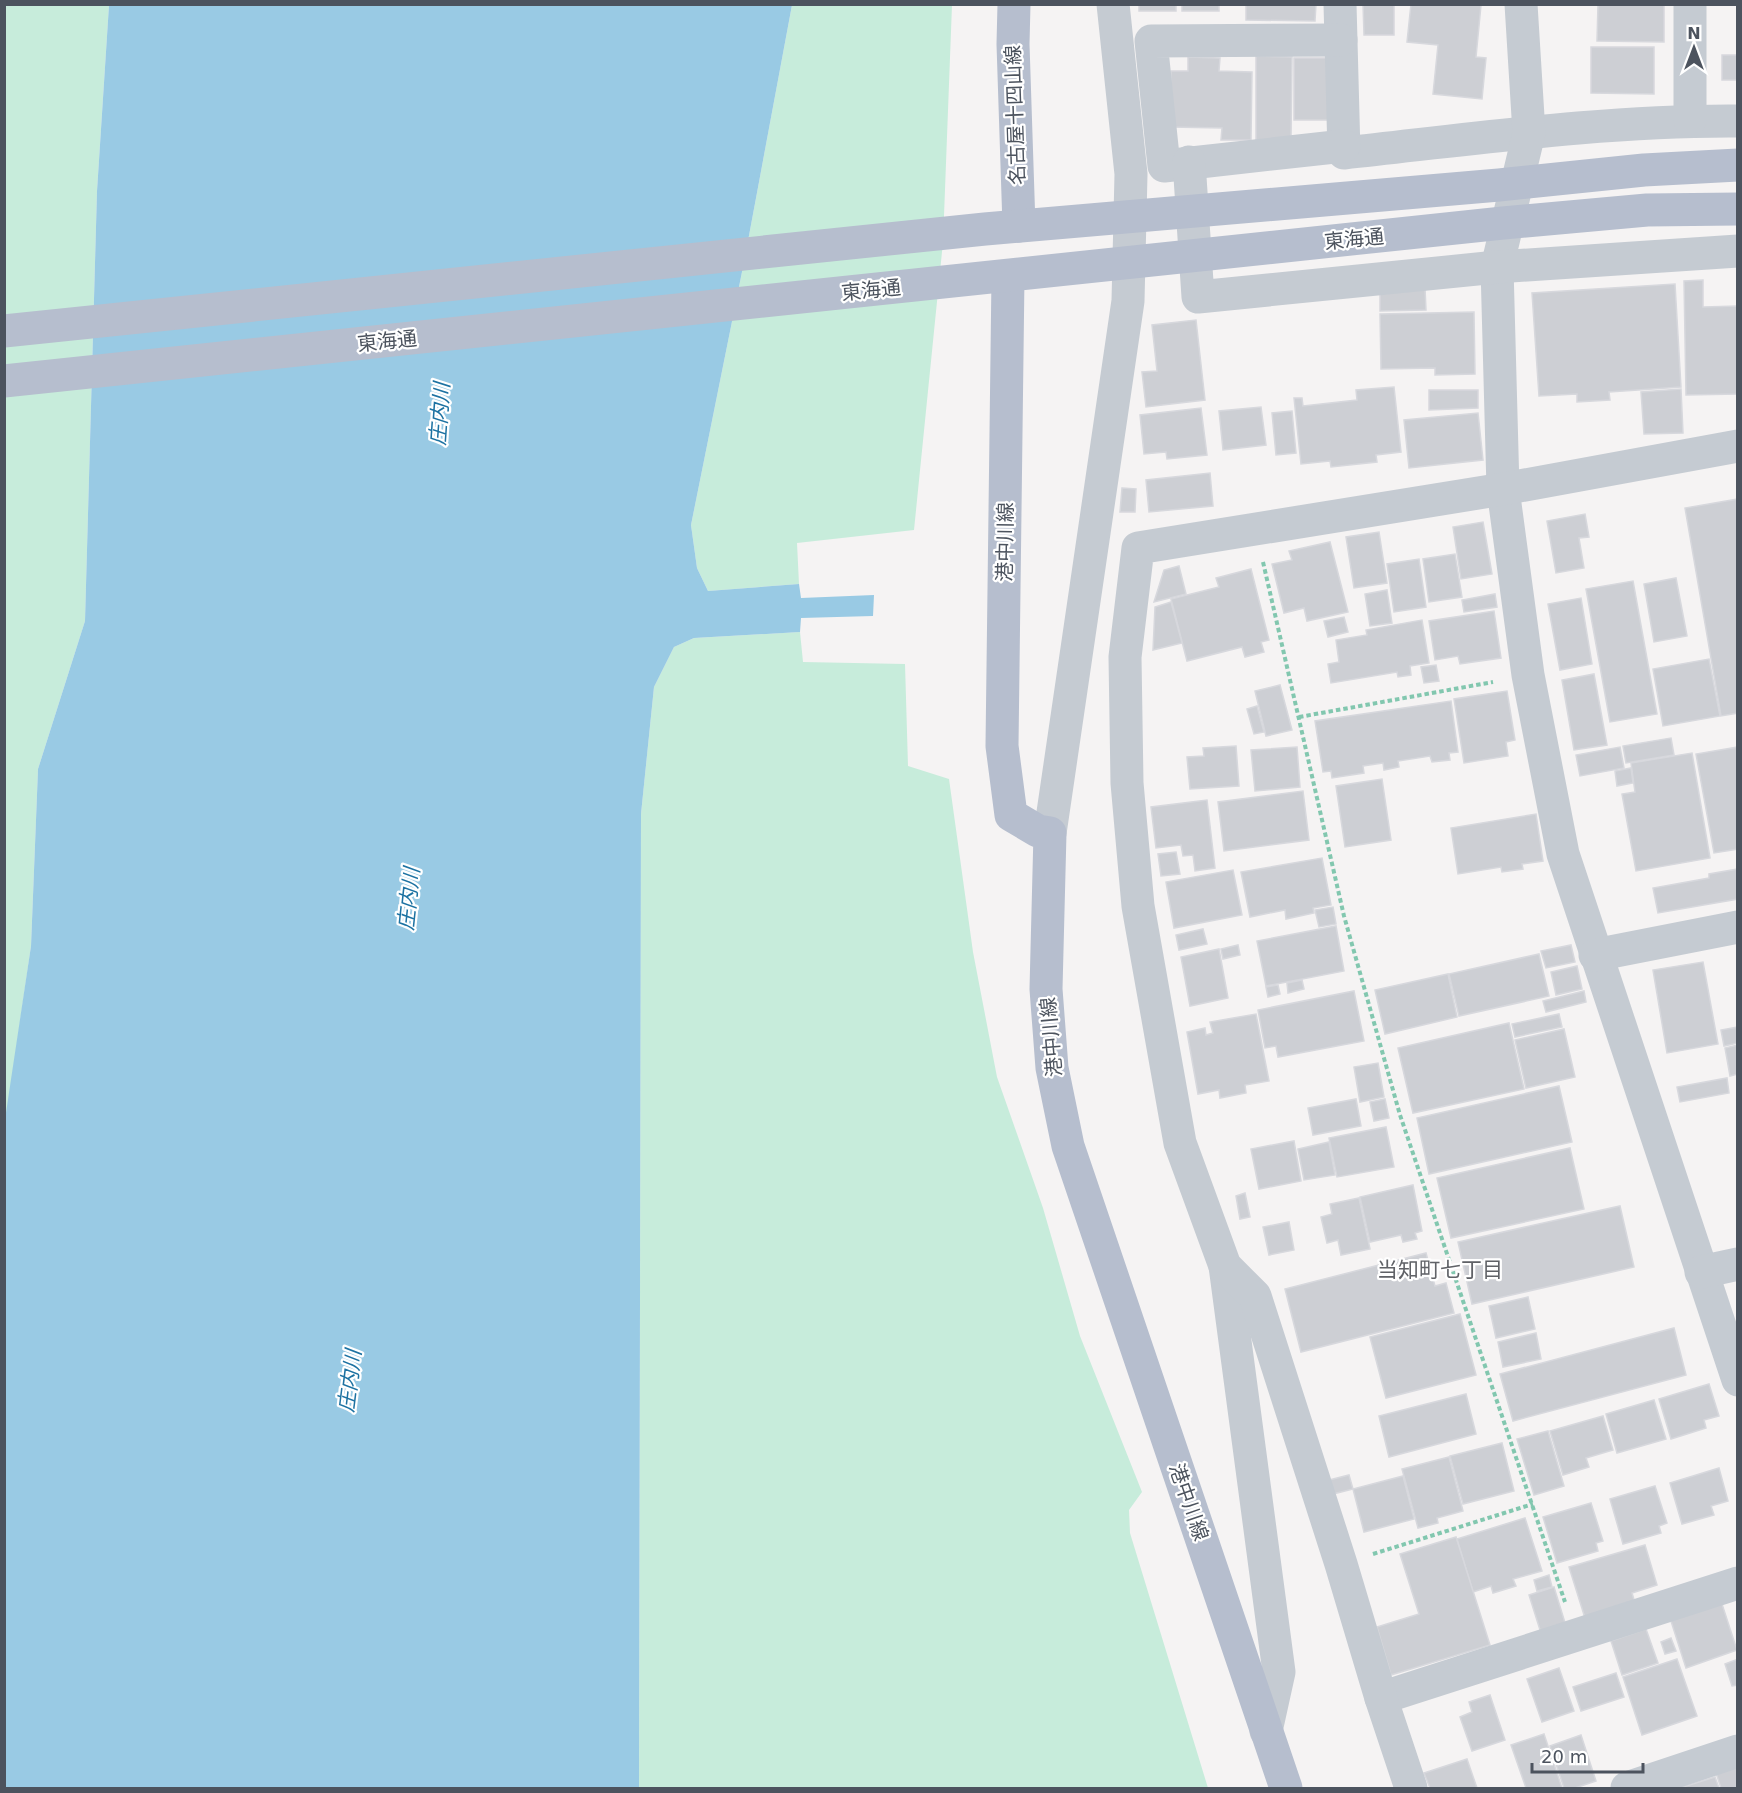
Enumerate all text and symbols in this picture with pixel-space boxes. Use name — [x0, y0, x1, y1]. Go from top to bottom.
north arrow — [1664, 18, 1724, 78]
text: N — [1687, 24, 1701, 43]
street label: 名古屋十四山線 — [1001, 45, 1029, 185]
street label: 東海通 — [1323, 224, 1385, 254]
street label: 東海通 — [840, 275, 902, 305]
street label: 東海通 — [356, 326, 418, 356]
water label: 庄内川 — [426, 380, 454, 446]
street label: 港中川線 — [992, 502, 1018, 582]
water label: 庄内川 — [394, 864, 424, 932]
street label: 港中川線 — [1036, 996, 1066, 1078]
district label: 当知町七丁目 — [1377, 1258, 1503, 1282]
water label: 庄内川 — [334, 1346, 366, 1414]
street label: 港中川線 — [1165, 1460, 1213, 1544]
scale bar — [1532, 1736, 1643, 1774]
text: 20 m — [1541, 1746, 1587, 1767]

